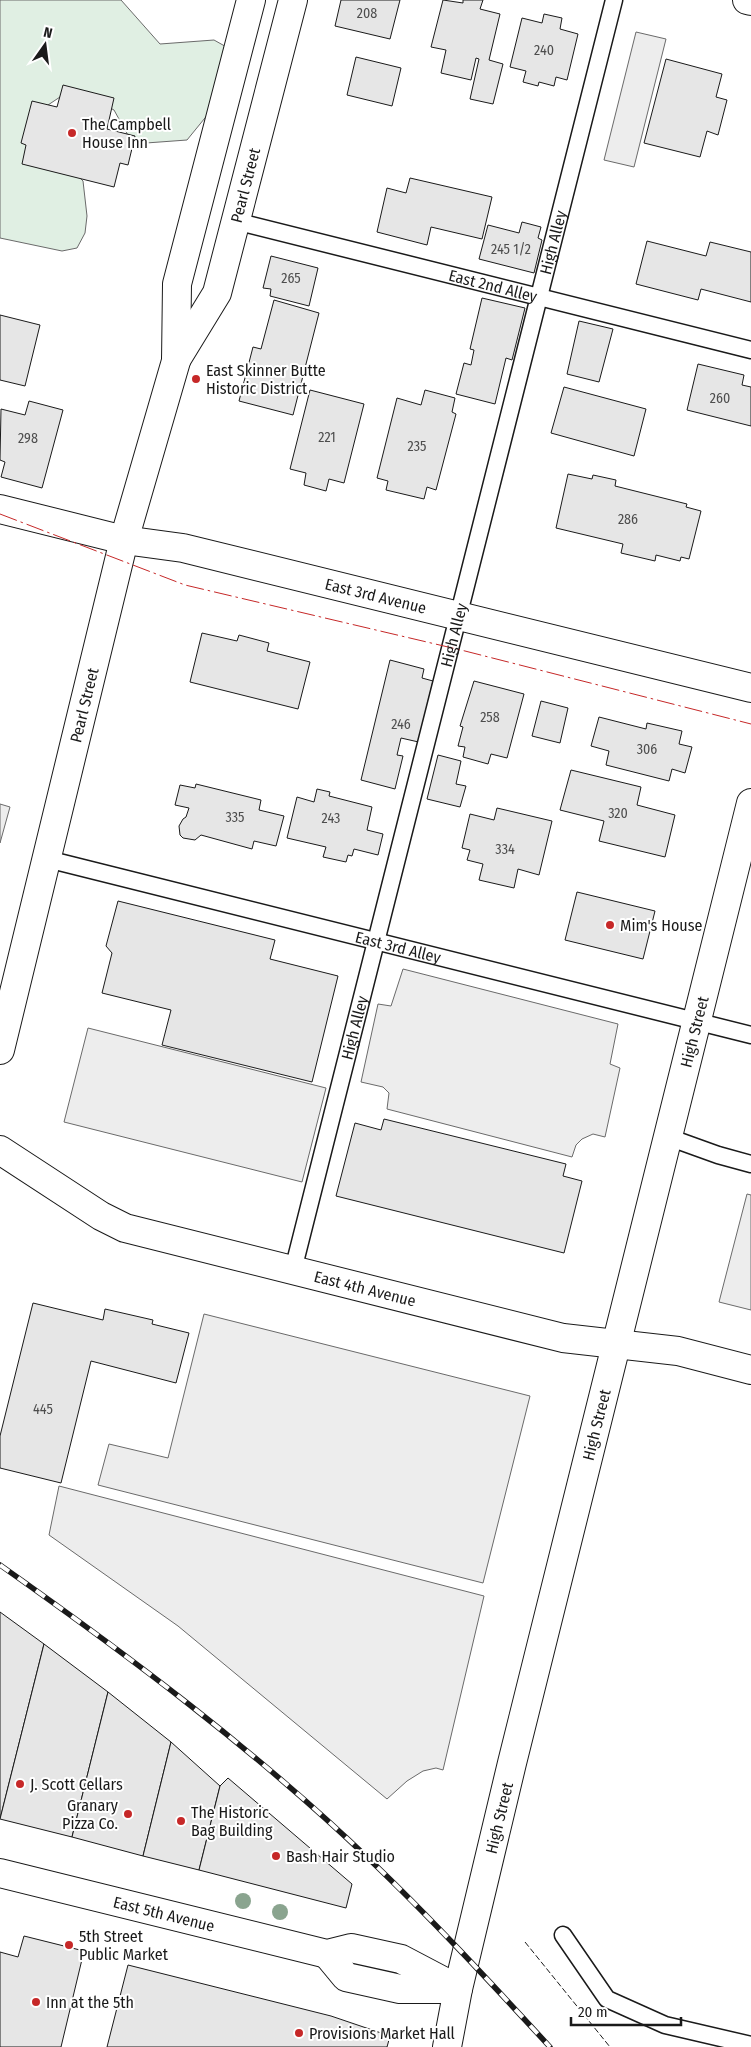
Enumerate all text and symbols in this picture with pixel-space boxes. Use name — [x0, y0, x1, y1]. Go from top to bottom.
house number: 208 — [357, 5, 377, 22]
north arrow — [20, 20, 70, 70]
text: N — [42, 24, 54, 42]
house number: 240 — [534, 42, 554, 59]
place label: The Campbell House Inn — [82, 115, 171, 152]
marker: The Campbell House Inn — [66, 127, 78, 139]
street label: Pearl Street — [227, 145, 264, 225]
street label: High Alley — [536, 208, 571, 276]
house number: 245 1/2 — [491, 241, 531, 258]
street label: East 2nd Alley — [447, 266, 540, 306]
house number: 265 — [281, 270, 301, 287]
place label: East Skinner Butte Historic District — [206, 361, 326, 398]
marker: East Skinner Butte Historic District — [190, 373, 202, 385]
house number: 260 — [710, 390, 730, 407]
house number: 221 — [318, 429, 336, 446]
house number: 298 — [18, 430, 38, 447]
house number: 235 — [408, 438, 426, 455]
house number: 286 — [618, 511, 638, 528]
street label: East 3rd Avenue — [323, 574, 428, 618]
street label: High Alley — [437, 600, 471, 669]
street label: Pearl Street — [66, 665, 103, 745]
house number: 258 — [480, 709, 500, 726]
house number: 246 — [391, 716, 411, 733]
house number: 306 — [637, 741, 657, 758]
house number: 320 — [608, 805, 628, 822]
house number: 335 — [225, 809, 245, 826]
house number: 243 — [322, 810, 340, 827]
house number: 334 — [495, 841, 515, 858]
place label: Mim's House — [620, 916, 703, 935]
marker: Mim's House — [604, 919, 616, 931]
street label: East 3rd Alley — [353, 927, 444, 967]
street label: High Alley — [338, 993, 372, 1062]
street label: High Street — [677, 993, 713, 1069]
street label: East 4th Avenue — [312, 1267, 418, 1311]
street label: High Street — [579, 1386, 615, 1462]
house number: 445 — [33, 1401, 53, 1418]
place label: J. Scott Cellars — [30, 1775, 123, 1794]
marker: J. Scott Cellars — [14, 1778, 26, 1790]
street label: High Street — [482, 1780, 517, 1856]
place label: Granary Pizza Co. — [62, 1796, 119, 1833]
place label: The Historic Bag Building — [191, 1803, 273, 1840]
marker: Granary Pizza Co. — [122, 1808, 134, 1820]
marker: The Historic Bag Building — [175, 1815, 187, 1827]
place label: Bash Hair Studio — [286, 1847, 395, 1866]
marker: Bash Hair Studio — [270, 1850, 282, 1862]
street label: East 5th Avenue — [111, 1892, 217, 1936]
place label: 5th Street Public Market — [79, 1927, 169, 1964]
marker: 5th Street Public Market — [63, 1939, 75, 1951]
place label: Inn at the 5th — [46, 1993, 134, 2012]
scale bar — [571, 1994, 681, 2026]
marker: Inn at the 5th — [30, 1996, 42, 2008]
text: 20 m — [578, 2003, 608, 2021]
place label: Provisions Market Hall — [309, 2024, 455, 2043]
marker: Provisions Market Hall — [293, 2027, 305, 2039]

